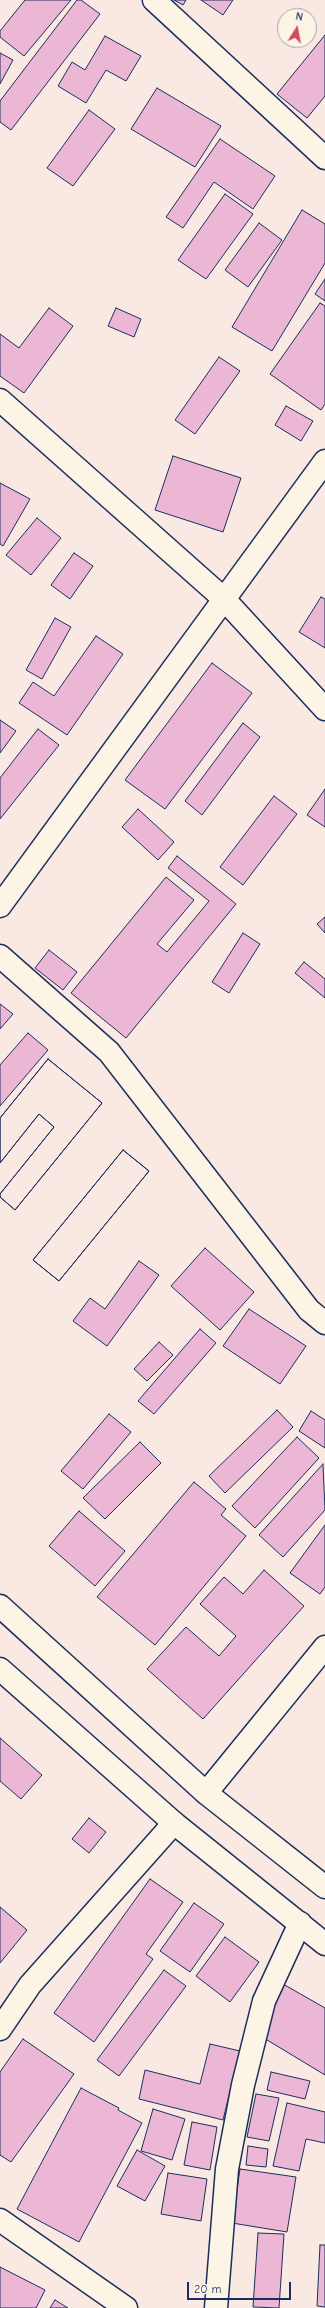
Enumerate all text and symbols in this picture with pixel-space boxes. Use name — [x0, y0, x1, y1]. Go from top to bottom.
north arrow — [277, 8, 317, 48]
text: N — [294, 10, 304, 24]
scale bar — [189, 2274, 293, 2300]
text: 20 m — [194, 2282, 222, 2296]

